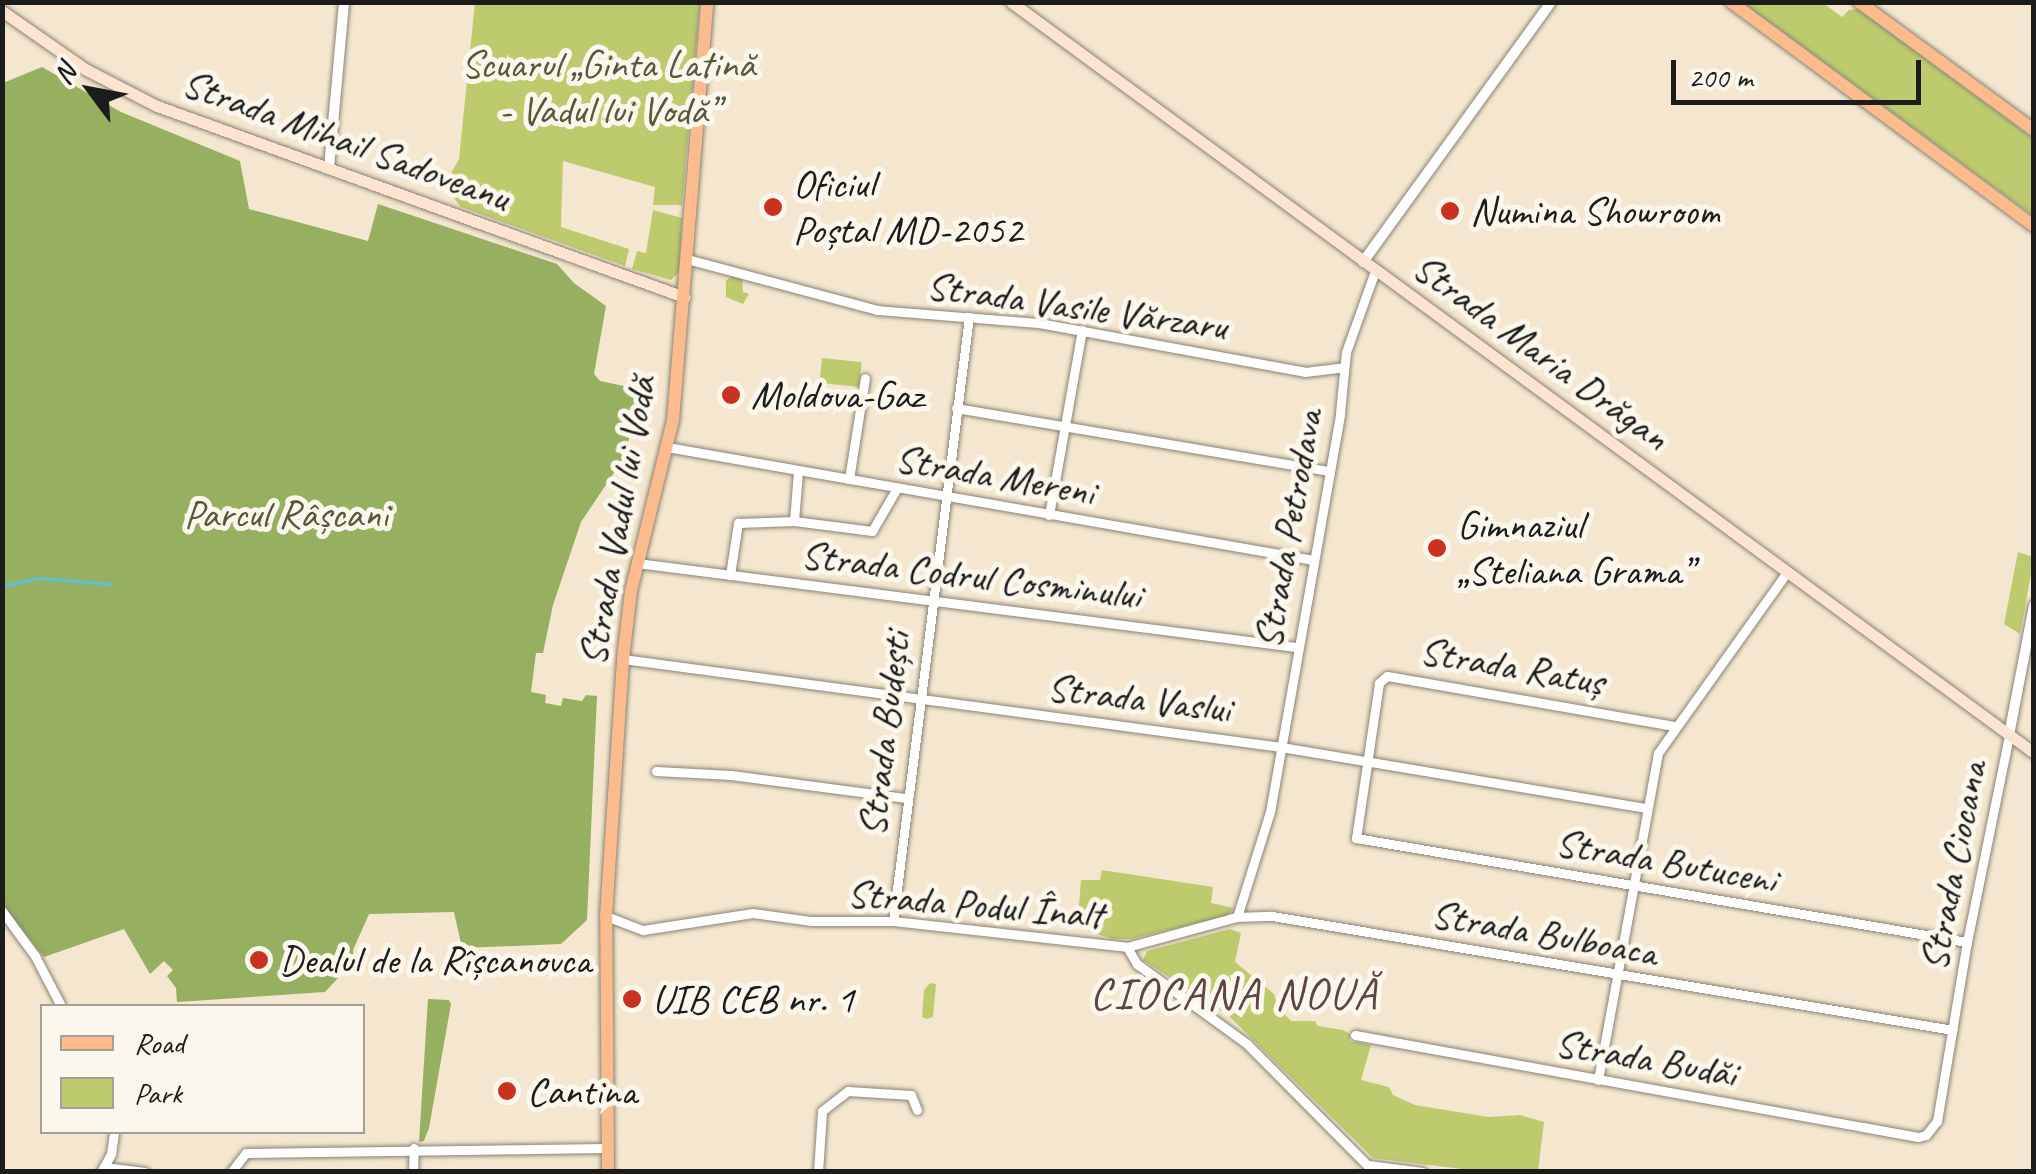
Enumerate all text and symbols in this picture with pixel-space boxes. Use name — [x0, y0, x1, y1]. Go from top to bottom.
north arrow — [40, 40, 140, 140]
park label: Scuarul „Ginta Latină - Vadul lui Vodă” — [460, 40, 756, 134]
scale bar — [1676, 40, 1926, 102]
text: N — [45, 57, 84, 90]
street label: Strada Mihail Sadoveanu — [176, 58, 516, 222]
text: 200 m — [1688, 58, 1753, 96]
place label: Oficiul Poștal MD-2052 — [793, 160, 1022, 254]
place label: Numina Showroom — [1470, 187, 1721, 235]
marker: Oficiul Poștal MD-2052 — [762, 196, 784, 218]
marker: Numina Showroom — [1439, 200, 1461, 222]
street label: Strada Maria Drăgan — [1403, 243, 1679, 461]
street label: Strada Vasile Vărzaru — [924, 261, 1230, 351]
place label: Moldova-Gaz — [751, 371, 923, 419]
street label: Strada Vadul lui Vodă — [568, 372, 666, 670]
marker: Moldova-Gaz — [720, 384, 742, 406]
street label: Strada Petrodava — [1243, 406, 1333, 652]
street label: Strada Mereni — [892, 434, 1098, 516]
park label: Parcul Râșcani — [184, 490, 388, 538]
place label: Gimnaziul „Steliana Grama” — [1457, 501, 1692, 595]
street label: Strada Codrul Cosminului — [799, 530, 1143, 620]
marker: Gimnaziul „Steliana Grama” — [1426, 537, 1448, 559]
street label: Strada Ratuș — [1416, 626, 1608, 706]
street label: Strada Budești — [848, 629, 920, 839]
street label: Strada Vaslui — [1044, 663, 1234, 733]
street label: Strada Ciocana — [1909, 757, 1997, 975]
street label: Strada Butuceni — [1552, 818, 1780, 904]
street label: Strada Podul Înalt — [845, 869, 1105, 939]
street label: Strada Bulboaca — [1427, 889, 1661, 977]
place label: Dealul de la Rîșcanovca — [279, 936, 592, 984]
marker: Dealul de la Rîșcanovca — [248, 949, 270, 971]
district label: CIOCANA NOUĂ — [1091, 967, 1377, 1021]
place label: UIB CEB nr. 1 — [652, 975, 856, 1023]
marker: UIB CEB nr. 1 — [621, 988, 643, 1010]
legend — [40, 1004, 365, 1134]
street label: Strada Budăi — [1552, 1018, 1740, 1098]
text: Road — [134, 1024, 184, 1062]
place label: Cantina — [527, 1067, 636, 1115]
text: Park — [134, 1074, 182, 1112]
marker: Cantina — [496, 1080, 518, 1102]

